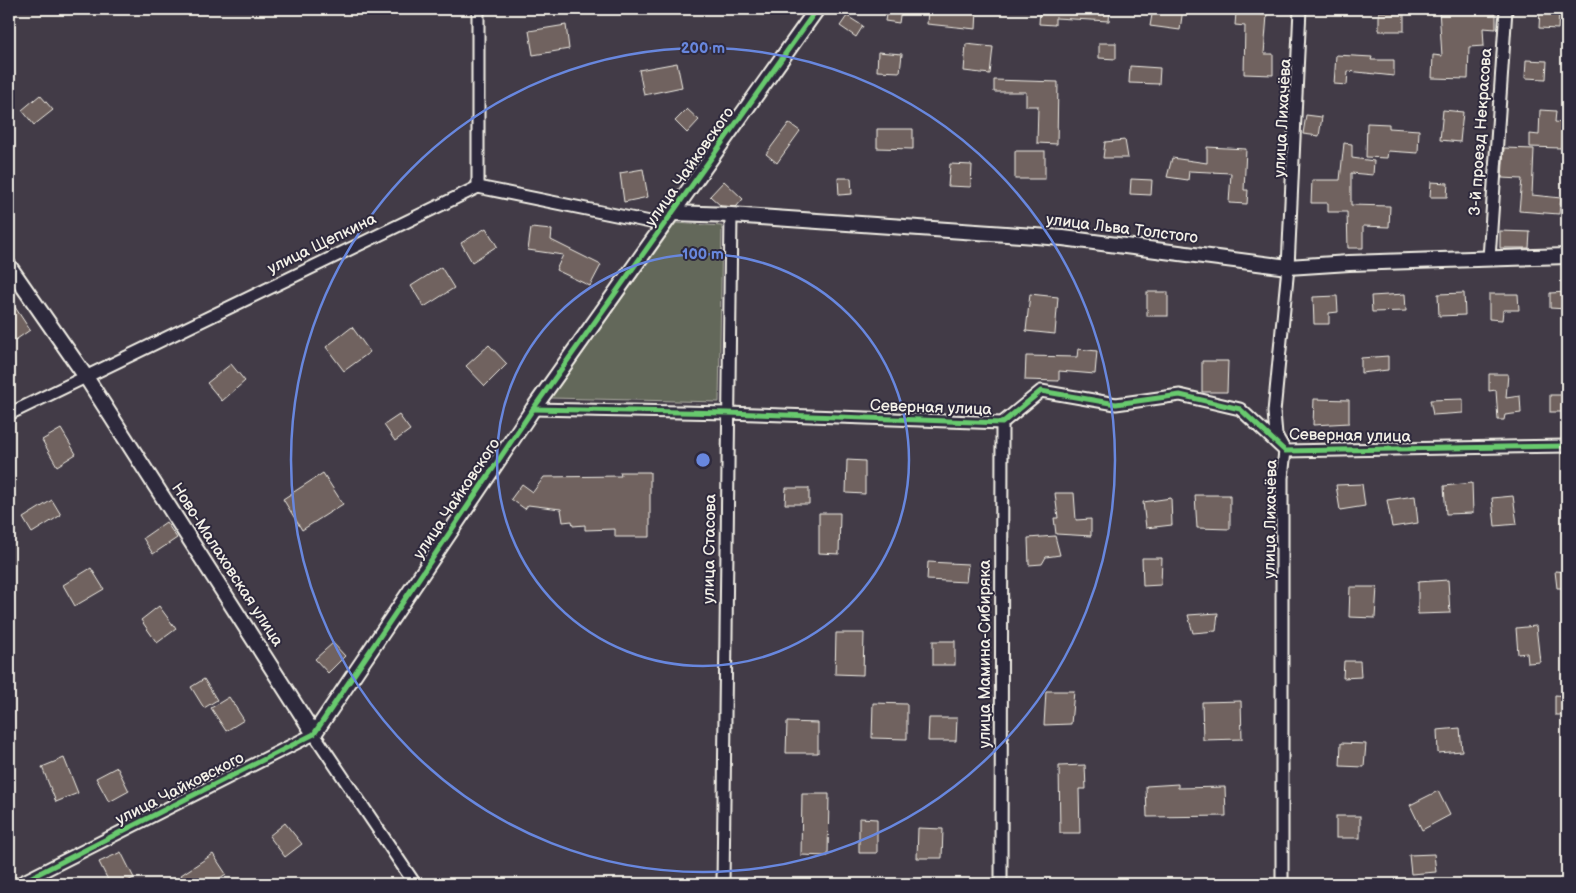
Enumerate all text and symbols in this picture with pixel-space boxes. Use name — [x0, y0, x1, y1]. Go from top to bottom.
text: 200 m — [681, 39, 725, 58]
street label: 3-й проезд Некрасова — [1466, 47, 1496, 217]
street label: улица Лихачёва — [1270, 57, 1296, 178]
street label: улица Чайковского — [642, 104, 738, 230]
street label: улица Щепкина — [265, 209, 380, 278]
street label: улица Льва Толстого — [1045, 210, 1199, 248]
text: 100 m — [682, 245, 724, 264]
street label: Северная улица — [870, 396, 993, 420]
street label: Северная улица — [1289, 425, 1412, 447]
street label: улица Чайковского — [410, 435, 504, 563]
centre of rings — [694, 451, 712, 469]
street label: улица Лихачёва — [1260, 459, 1282, 579]
street label: Ново-Малаховская улица — [167, 480, 287, 651]
street label: улица Стасова — [700, 493, 720, 604]
street label: улица Мамина-Сибиряка — [976, 559, 995, 748]
street label: улица Чайковского — [113, 748, 247, 830]

